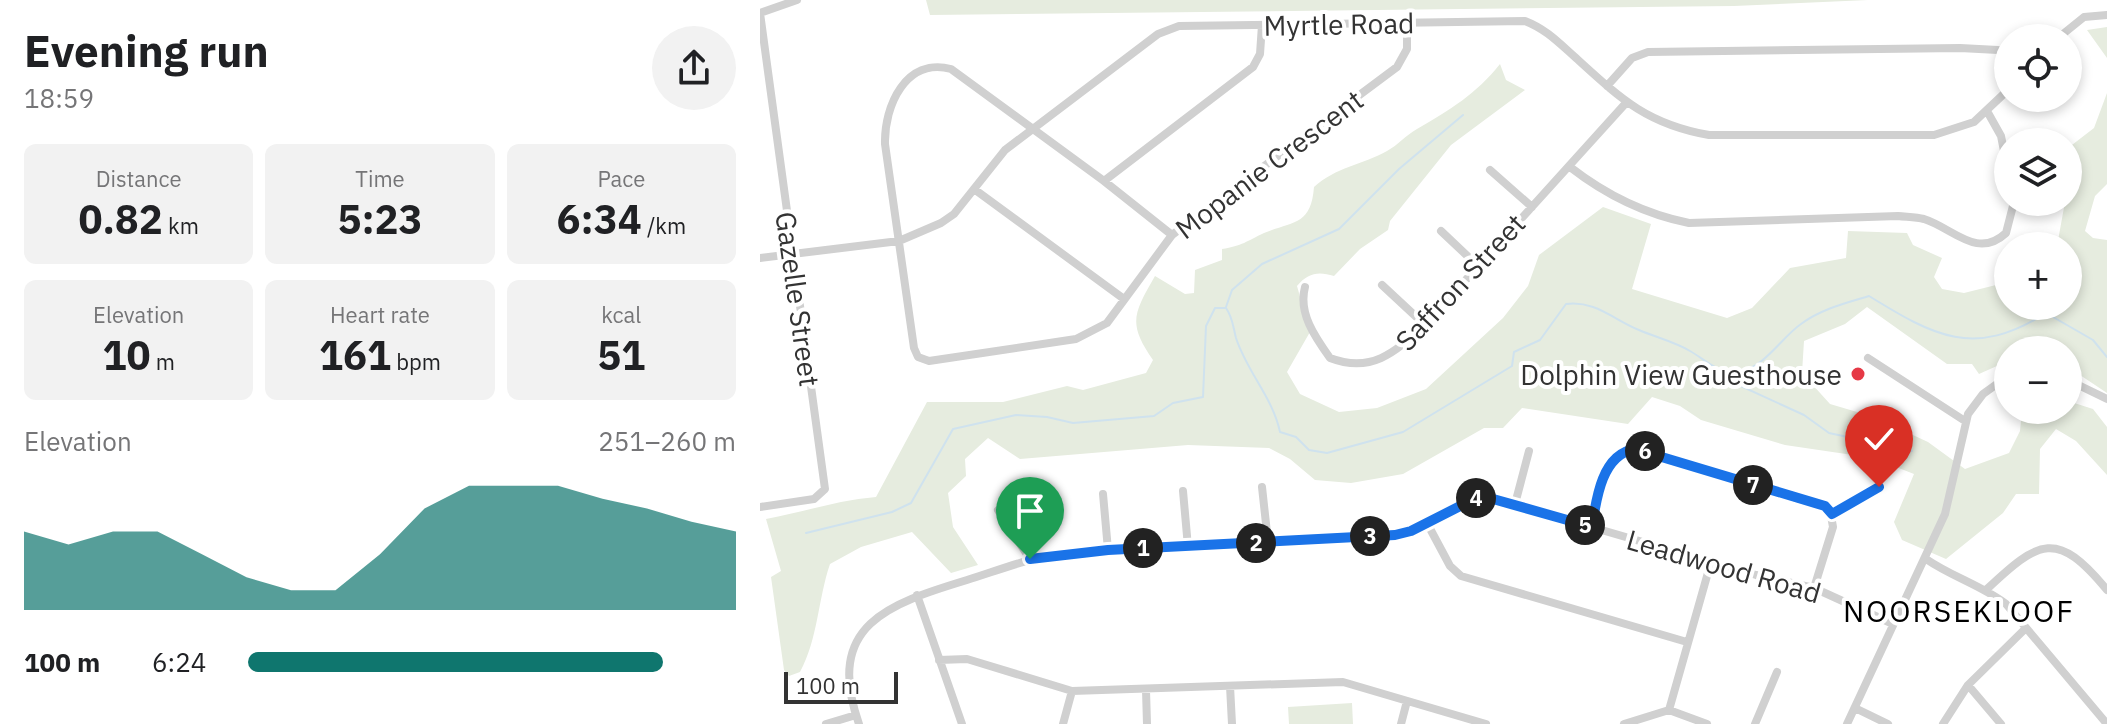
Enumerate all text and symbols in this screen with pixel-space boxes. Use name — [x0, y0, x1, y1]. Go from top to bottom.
street label: Myrtle Road — [1263, 4, 1415, 44]
text: Evening run — [24, 22, 269, 79]
map controls — [1994, 24, 2082, 424]
button: locate — [1994, 24, 2082, 112]
button: share — [652, 26, 736, 110]
text: 18:59 — [24, 81, 94, 115]
street label: Mopanie Crescent — [1168, 81, 1370, 247]
button: layers — [1994, 128, 2082, 216]
text: Distance — [96, 164, 182, 193]
text: Time — [355, 164, 405, 193]
text: Pace — [597, 164, 645, 193]
text: 0.82 — [78, 193, 163, 245]
text: 5:23 — [337, 193, 423, 245]
text: 6:34 — [557, 193, 642, 245]
street label: Saffron Street — [1387, 206, 1533, 358]
street label: Gazelle Street — [767, 209, 829, 389]
text: km — [163, 211, 199, 240]
text: /km — [642, 211, 686, 240]
button: + — [1994, 232, 2082, 320]
text: Elevation — [93, 300, 184, 329]
text: Heart rate — [330, 300, 430, 329]
text: kcal — [601, 300, 641, 329]
text: 10 — [102, 329, 150, 381]
text: 161 — [319, 329, 391, 381]
text: 51 — [597, 329, 645, 381]
button: − — [1994, 336, 2082, 424]
text: m — [150, 347, 175, 376]
text: bpm — [391, 347, 441, 376]
place label: Dolphin View Guesthouse — [1520, 356, 1842, 393]
marker: Dolphin View Guesthouse — [1849, 365, 1867, 383]
pin — [1845, 405, 1913, 487]
icon: check — [1857, 417, 1901, 461]
text: Elevation — [24, 424, 132, 458]
text: 251–260 m — [598, 424, 736, 458]
pin: 6 — [1625, 431, 1665, 471]
text: 6 — [1638, 436, 1652, 465]
pin: 7 — [1733, 465, 1773, 505]
text: 7 — [1746, 470, 1760, 499]
pin — [996, 477, 1064, 559]
pin: 4 — [1456, 478, 1496, 518]
text: 4 — [1469, 483, 1483, 512]
icon: arrive — [1008, 489, 1052, 533]
pin: 5 — [1565, 505, 1605, 545]
text: 5 — [1578, 510, 1592, 539]
pin: 3 — [1350, 516, 1390, 556]
text: 3 — [1363, 521, 1377, 550]
street label: Leadwood Road — [1623, 521, 1825, 611]
pin: 2 — [1236, 523, 1276, 563]
pin: 1 — [1123, 528, 1163, 568]
text: 2 — [1249, 528, 1263, 557]
text: 1 — [1136, 533, 1150, 562]
district label: NOORSEKLOOF — [1843, 591, 2075, 630]
text: 100 m — [24, 645, 100, 679]
text: 6:24 — [152, 645, 206, 679]
scale bar — [784, 668, 898, 704]
text: 100 m — [796, 671, 860, 700]

